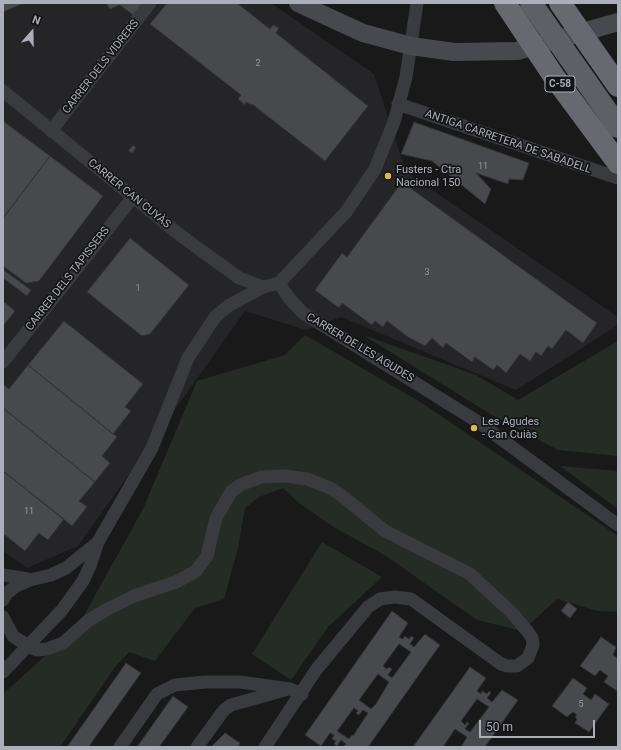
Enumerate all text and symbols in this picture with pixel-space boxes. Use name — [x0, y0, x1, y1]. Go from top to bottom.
north arrow — [12, 12, 52, 52]
text: N — [30, 13, 42, 28]
street label: CARRER DELS VIDRERS — [60, 17, 142, 117]
house number: 2 — [255, 59, 261, 69]
road number: C-58 — [545, 76, 575, 92]
street label: ANTIGA CARRETERA DE SABADELL — [423, 107, 593, 177]
street label: CARRER CAN CUYÀS — [85, 157, 173, 231]
house number: 11 — [478, 162, 488, 172]
place label: Fusters - Ctra Nacional 150 — [396, 163, 461, 189]
marker: Fusters - Ctra Nacional 150 — [383, 171, 393, 181]
street label: CARRER DELS TAPISSERS — [23, 224, 113, 334]
house number: 3 — [424, 268, 430, 278]
house number: 1 — [135, 284, 141, 294]
street label: CARRER DE LES AGUDES — [304, 311, 416, 385]
place label: Les Agudes - Can Cuiàs — [482, 415, 539, 441]
marker: Les Agudes - Can Cuiàs — [469, 423, 479, 433]
house number: 11 — [24, 507, 34, 517]
house number: 5 — [578, 700, 584, 710]
scale bar — [481, 712, 597, 738]
text: 50 m — [486, 720, 513, 734]

